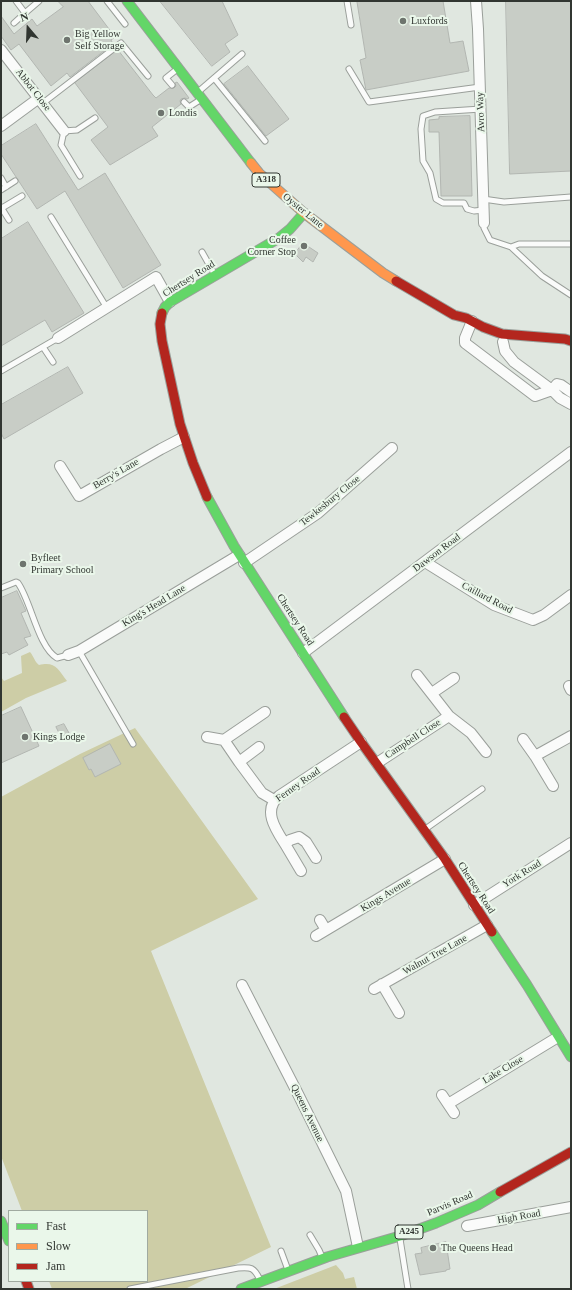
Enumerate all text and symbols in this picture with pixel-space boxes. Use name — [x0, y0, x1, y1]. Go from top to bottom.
north arrow — [8, 8, 48, 48]
text: N — [18, 10, 30, 24]
place label: Luxfords — [411, 15, 448, 27]
marker: Luxfords — [398, 16, 408, 26]
place label: Big Yellow Self Storage — [75, 28, 124, 52]
marker: Big Yellow Self Storage — [62, 35, 72, 45]
street label: Abbot Close — [13, 66, 53, 114]
street label: Avro Way — [474, 92, 488, 132]
place label: Londis — [169, 107, 197, 119]
marker: Londis — [156, 108, 166, 118]
road number: A318 — [252, 173, 280, 187]
street label: Oyster Lane — [280, 191, 326, 231]
place label: Coffee Corner Stop — [247, 234, 296, 258]
marker: Coffee Corner Stop — [299, 241, 309, 251]
street label: Chertsey Road — [161, 258, 217, 300]
street label: Berry's Lane — [91, 456, 141, 492]
street label: Tewkesbury Close — [297, 473, 363, 529]
street label: Dawson Road — [411, 531, 463, 575]
place label: Byfleet Primary School — [31, 552, 93, 576]
marker: Byfleet Primary School — [18, 559, 28, 569]
street label: Caillard Road — [460, 580, 514, 616]
street label: King's Head Lane — [120, 582, 188, 630]
street label: Chertsey Road — [274, 592, 316, 648]
street label: Campbell Close — [383, 716, 443, 762]
place label: Kings Lodge — [33, 731, 85, 743]
marker: Kings Lodge — [20, 732, 30, 742]
street label: Ferney Road — [274, 765, 322, 805]
street label: York Road — [501, 857, 543, 891]
street label: Chertsey Road — [455, 860, 497, 916]
street label: Kings Avenue — [359, 875, 413, 915]
street label: Walnut Tree Lane — [401, 932, 469, 978]
street label: Lake Close — [481, 1053, 525, 1087]
street label: Queens Avenue — [288, 1082, 326, 1144]
street label: Parvis Road — [425, 1189, 475, 1219]
street label: High Road — [496, 1207, 542, 1227]
legend — [8, 1210, 148, 1282]
text: Fast — [46, 1219, 66, 1233]
road number: A245 — [395, 1225, 423, 1239]
text: Slow — [46, 1239, 71, 1253]
place label: The Queens Head — [441, 1242, 513, 1254]
marker: The Queens Head — [428, 1243, 438, 1253]
text: Jam — [46, 1259, 65, 1273]

